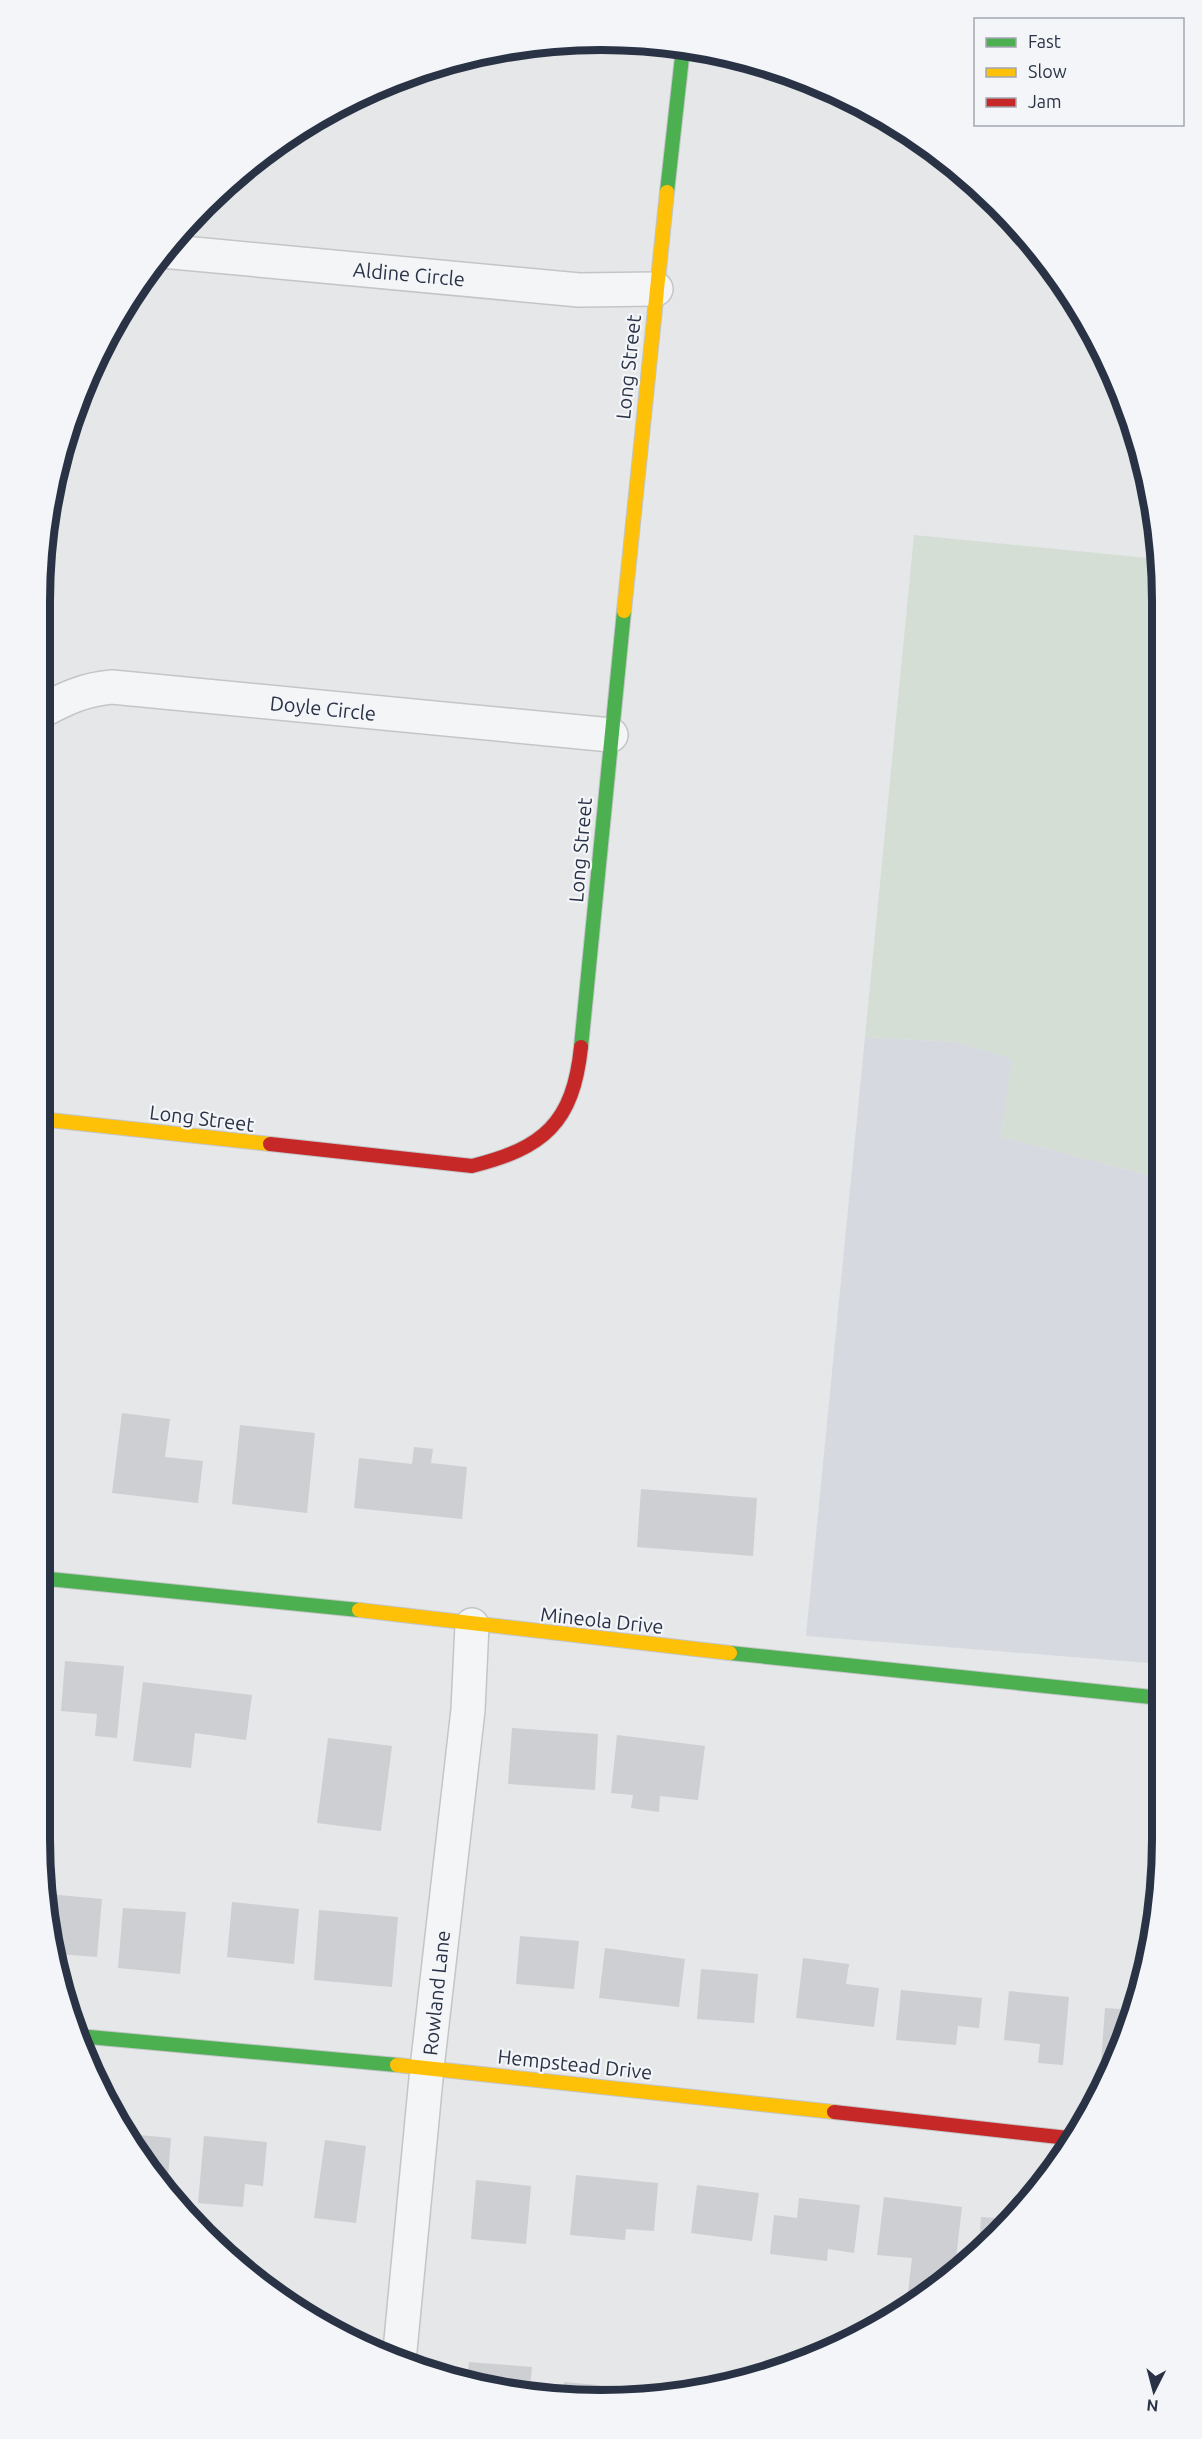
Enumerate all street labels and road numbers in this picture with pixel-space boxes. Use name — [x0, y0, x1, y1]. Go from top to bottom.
street label: Aldine Circle — [352, 258, 466, 290]
street label: Long Street — [611, 313, 645, 421]
street label: Doyle Circle — [269, 691, 377, 725]
street label: Long Street — [564, 796, 596, 903]
street label: Long Street — [148, 1100, 256, 1136]
street label: Mineola Drive — [539, 1602, 665, 1638]
street label: Rowland Lane — [418, 1929, 454, 2057]
street label: Hempstead Drive — [497, 2044, 653, 2084]

